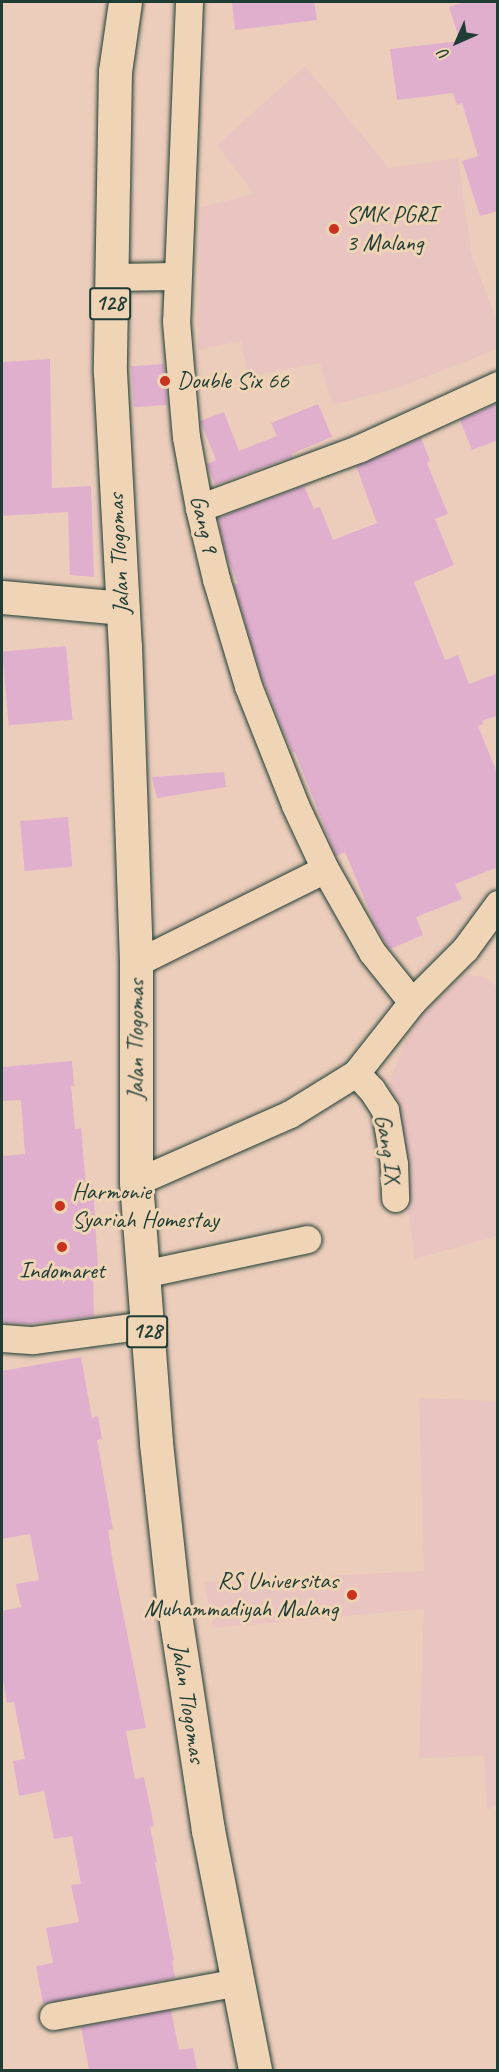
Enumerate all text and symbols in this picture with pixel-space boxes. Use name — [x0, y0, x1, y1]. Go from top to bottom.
north arrow — [427, 12, 487, 72]
text: U — [434, 45, 454, 65]
place label: SMK PGRI 3 Malang — [346, 201, 437, 257]
marker: SMK PGRI 3 Malang — [327, 222, 341, 236]
road number: 128 — [89, 285, 131, 323]
place label: Double Six 66 — [177, 367, 289, 395]
marker: Double Six 66 — [158, 374, 172, 388]
street label: Gang 9 — [183, 492, 225, 556]
street label: Jalan Tlogomas — [101, 493, 137, 615]
street label: Jalan Tlogomas — [122, 980, 150, 1100]
street label: Gang IX — [368, 1112, 408, 1186]
place label: Harmonie Syariah Homestay — [72, 1178, 219, 1234]
marker: Harmonie Syariah Homestay — [53, 1199, 67, 1213]
marker: Indomaret — [55, 1240, 69, 1254]
place label: Indomaret — [19, 1257, 105, 1285]
road number: 128 — [126, 1313, 168, 1351]
place label: RS Universitas Muhammadiyah Malang — [144, 1567, 338, 1623]
marker: RS Universitas Muhammadiyah Malang — [343, 1586, 361, 1604]
street label: Jalan Tlogomas — [164, 1641, 212, 1765]

